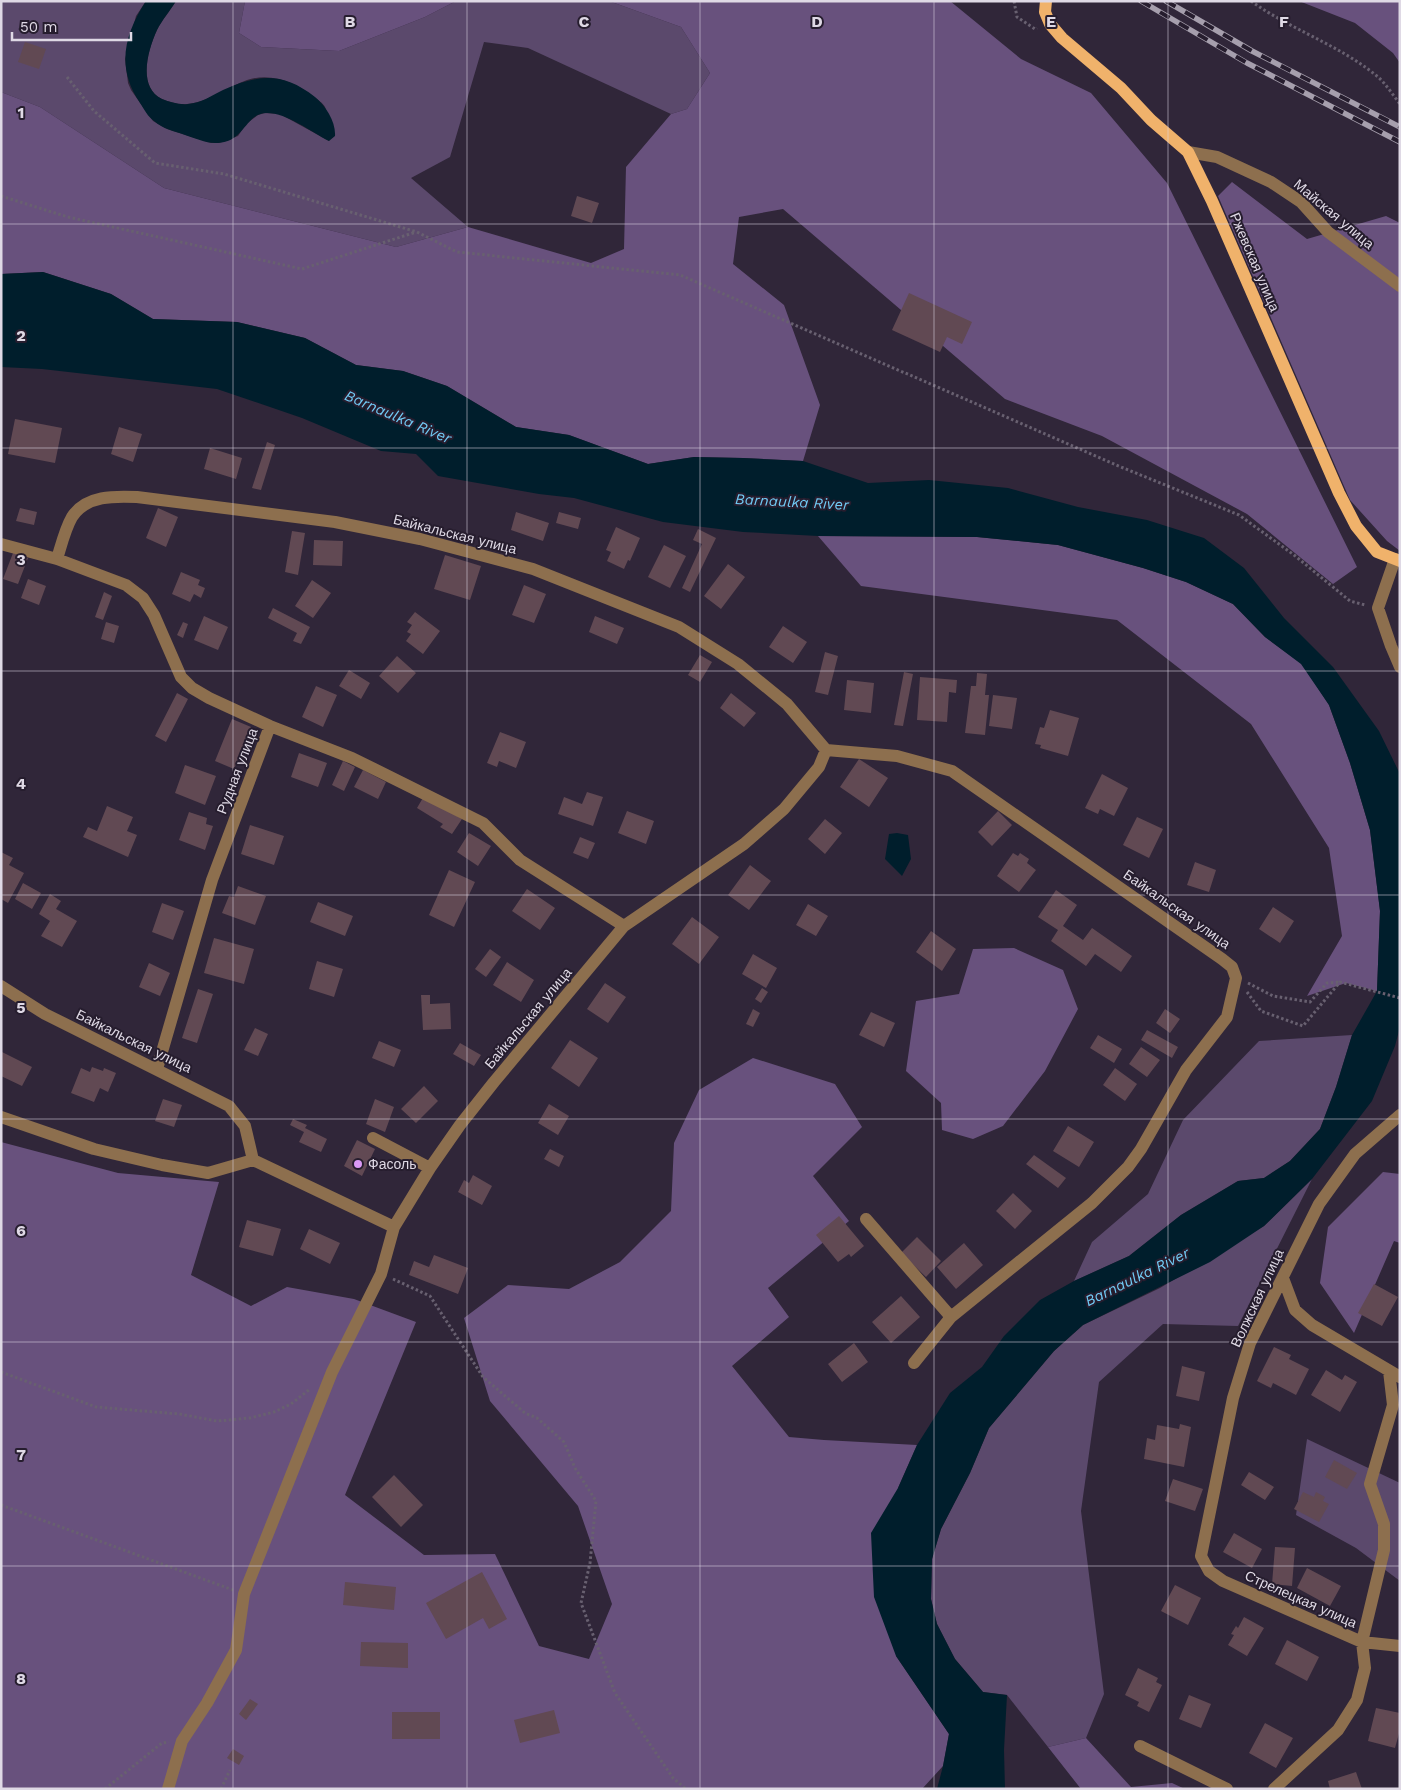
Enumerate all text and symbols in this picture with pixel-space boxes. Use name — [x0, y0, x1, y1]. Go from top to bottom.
scale bar — [12, 10, 131, 42]
text: B — [345, 12, 356, 31]
text: C — [579, 12, 590, 31]
text: D — [811, 12, 823, 31]
text: E — [1046, 12, 1056, 31]
text: F — [1279, 12, 1289, 31]
text: 50 m — [20, 18, 57, 36]
text: 1 — [18, 103, 24, 122]
street label: Майская улица — [1291, 176, 1377, 252]
street label: Ржевская улица — [1227, 210, 1283, 314]
text: 2 — [16, 326, 26, 345]
water label: Barnaulka River — [342, 386, 455, 448]
water label: Barnaulka River — [735, 490, 851, 514]
street label: Байкальская улица — [392, 511, 519, 557]
text: 3 — [16, 550, 26, 569]
street label: Рудная улица — [213, 726, 261, 816]
text: 4 — [16, 774, 26, 793]
street label: Байкальская улица — [1121, 866, 1234, 952]
street label: Байкальская улица — [481, 964, 575, 1072]
text: 5 — [16, 998, 26, 1017]
street label: Байкальская улица — [74, 1006, 195, 1076]
place label: Фасоль — [368, 1156, 417, 1172]
marker: Фасоль — [352, 1158, 364, 1170]
text: 6 — [16, 1221, 26, 1240]
water label: Barnaulka River — [1082, 1243, 1193, 1310]
street label: Волжская улица — [1227, 1246, 1287, 1350]
text: 7 — [16, 1445, 26, 1464]
street label: Стрелецкая улица — [1243, 1567, 1360, 1631]
text: 8 — [16, 1669, 26, 1688]

